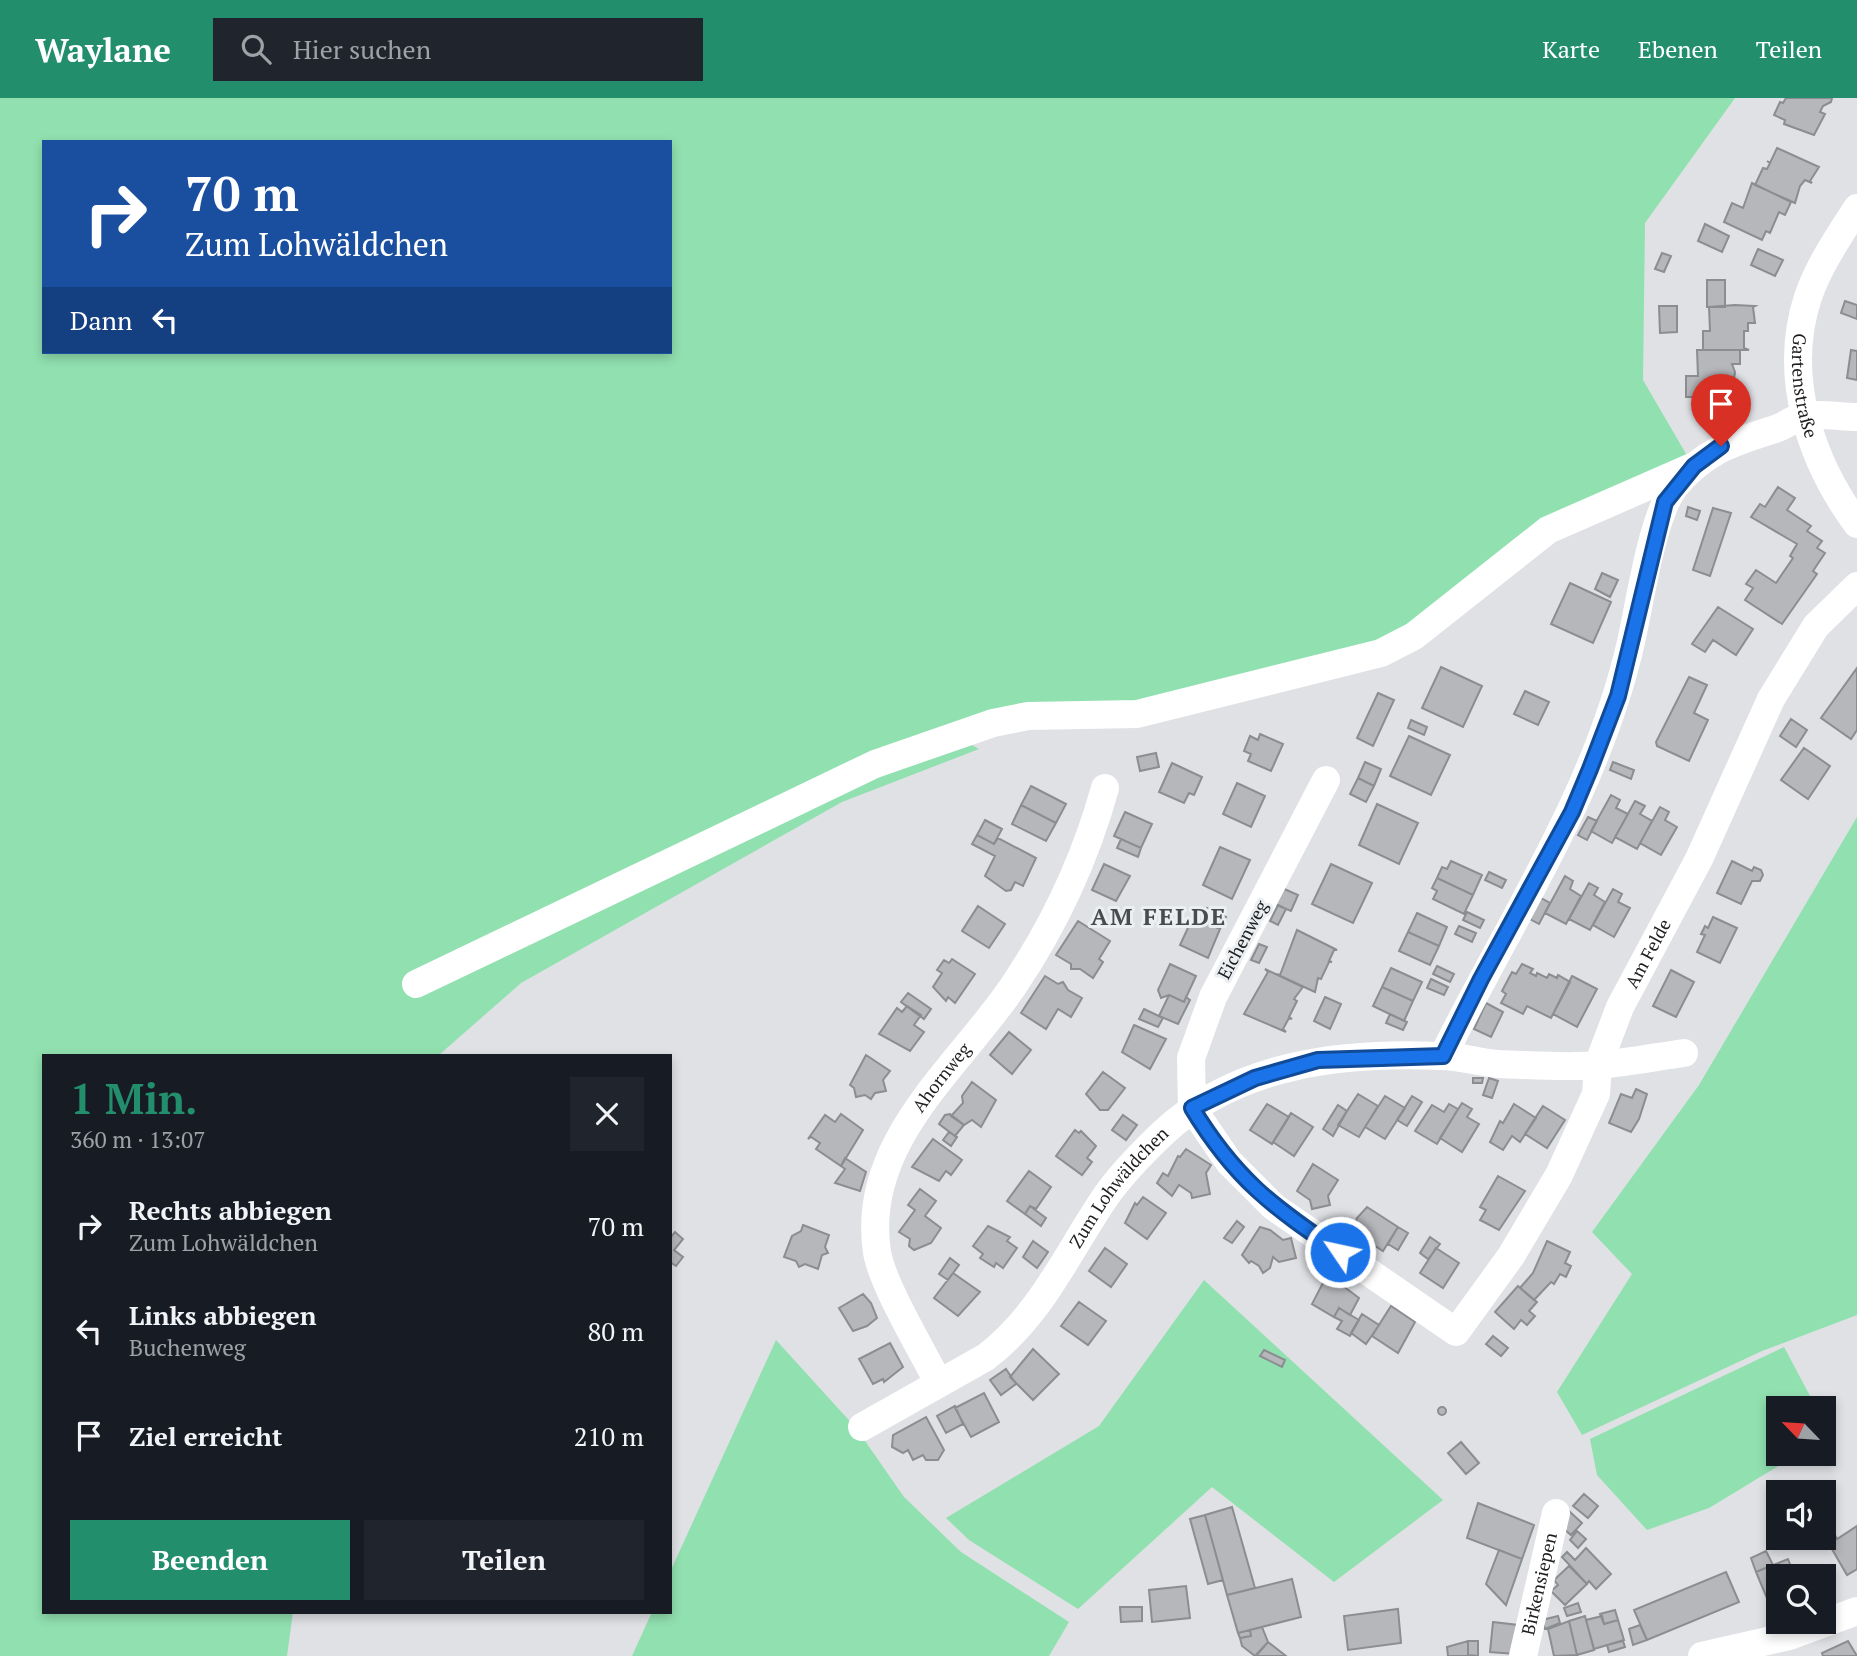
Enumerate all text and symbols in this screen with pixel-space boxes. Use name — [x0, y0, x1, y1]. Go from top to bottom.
search box — [213, 18, 703, 81]
text: Waylane — [35, 28, 171, 71]
icon: search — [237, 30, 275, 68]
text: Hier suchen — [293, 32, 431, 66]
text: Karte — [1542, 33, 1600, 65]
text: Ebenen — [1638, 33, 1718, 65]
text: Teilen — [1756, 33, 1822, 65]
text: 70 m — [185, 160, 299, 225]
icon: right — [70, 168, 161, 259]
text: Zum Lohwäldchen — [185, 223, 448, 265]
icon: left — [146, 301, 184, 339]
text: Dann — [70, 303, 132, 337]
street label: Gartenstraße — [1787, 332, 1824, 441]
pin — [1691, 374, 1751, 446]
icon: arrive — [1702, 385, 1740, 423]
street label: Eichenweg — [1211, 895, 1273, 983]
district label: AM FELDE — [1091, 900, 1227, 932]
street label: Am Felde — [1619, 914, 1676, 992]
street label: Ahornweg — [906, 1037, 976, 1117]
text: 1 Min. — [70, 1070, 198, 1126]
button: close — [570, 1077, 644, 1151]
street label: Zum Lohwäldchen — [1063, 1121, 1173, 1252]
text: 360 m · 13:07 — [70, 1124, 205, 1155]
text: Rechts abbiegen — [129, 1193, 332, 1227]
icon: right — [70, 1207, 108, 1245]
text: 70 m — [588, 1209, 644, 1243]
position arrow — [1303, 1215, 1377, 1289]
text: Zum Lohwäldchen — [129, 1227, 318, 1258]
text: Links abbiegen — [129, 1298, 317, 1332]
icon: left — [70, 1312, 108, 1350]
text: 80 m — [588, 1314, 644, 1348]
text: Buchenweg — [129, 1332, 246, 1363]
north arrow — [1766, 1396, 1836, 1466]
map controls — [1766, 1396, 1836, 1634]
icon: arrive — [70, 1417, 108, 1455]
text: Ziel erreicht — [129, 1419, 282, 1453]
text: 210 m — [574, 1419, 644, 1453]
button: sound — [1766, 1480, 1836, 1550]
button: Beenden — [70, 1520, 350, 1600]
button: Teilen — [364, 1520, 644, 1600]
street label: Birkensiepen — [1515, 1530, 1562, 1637]
button: search — [1766, 1564, 1836, 1634]

